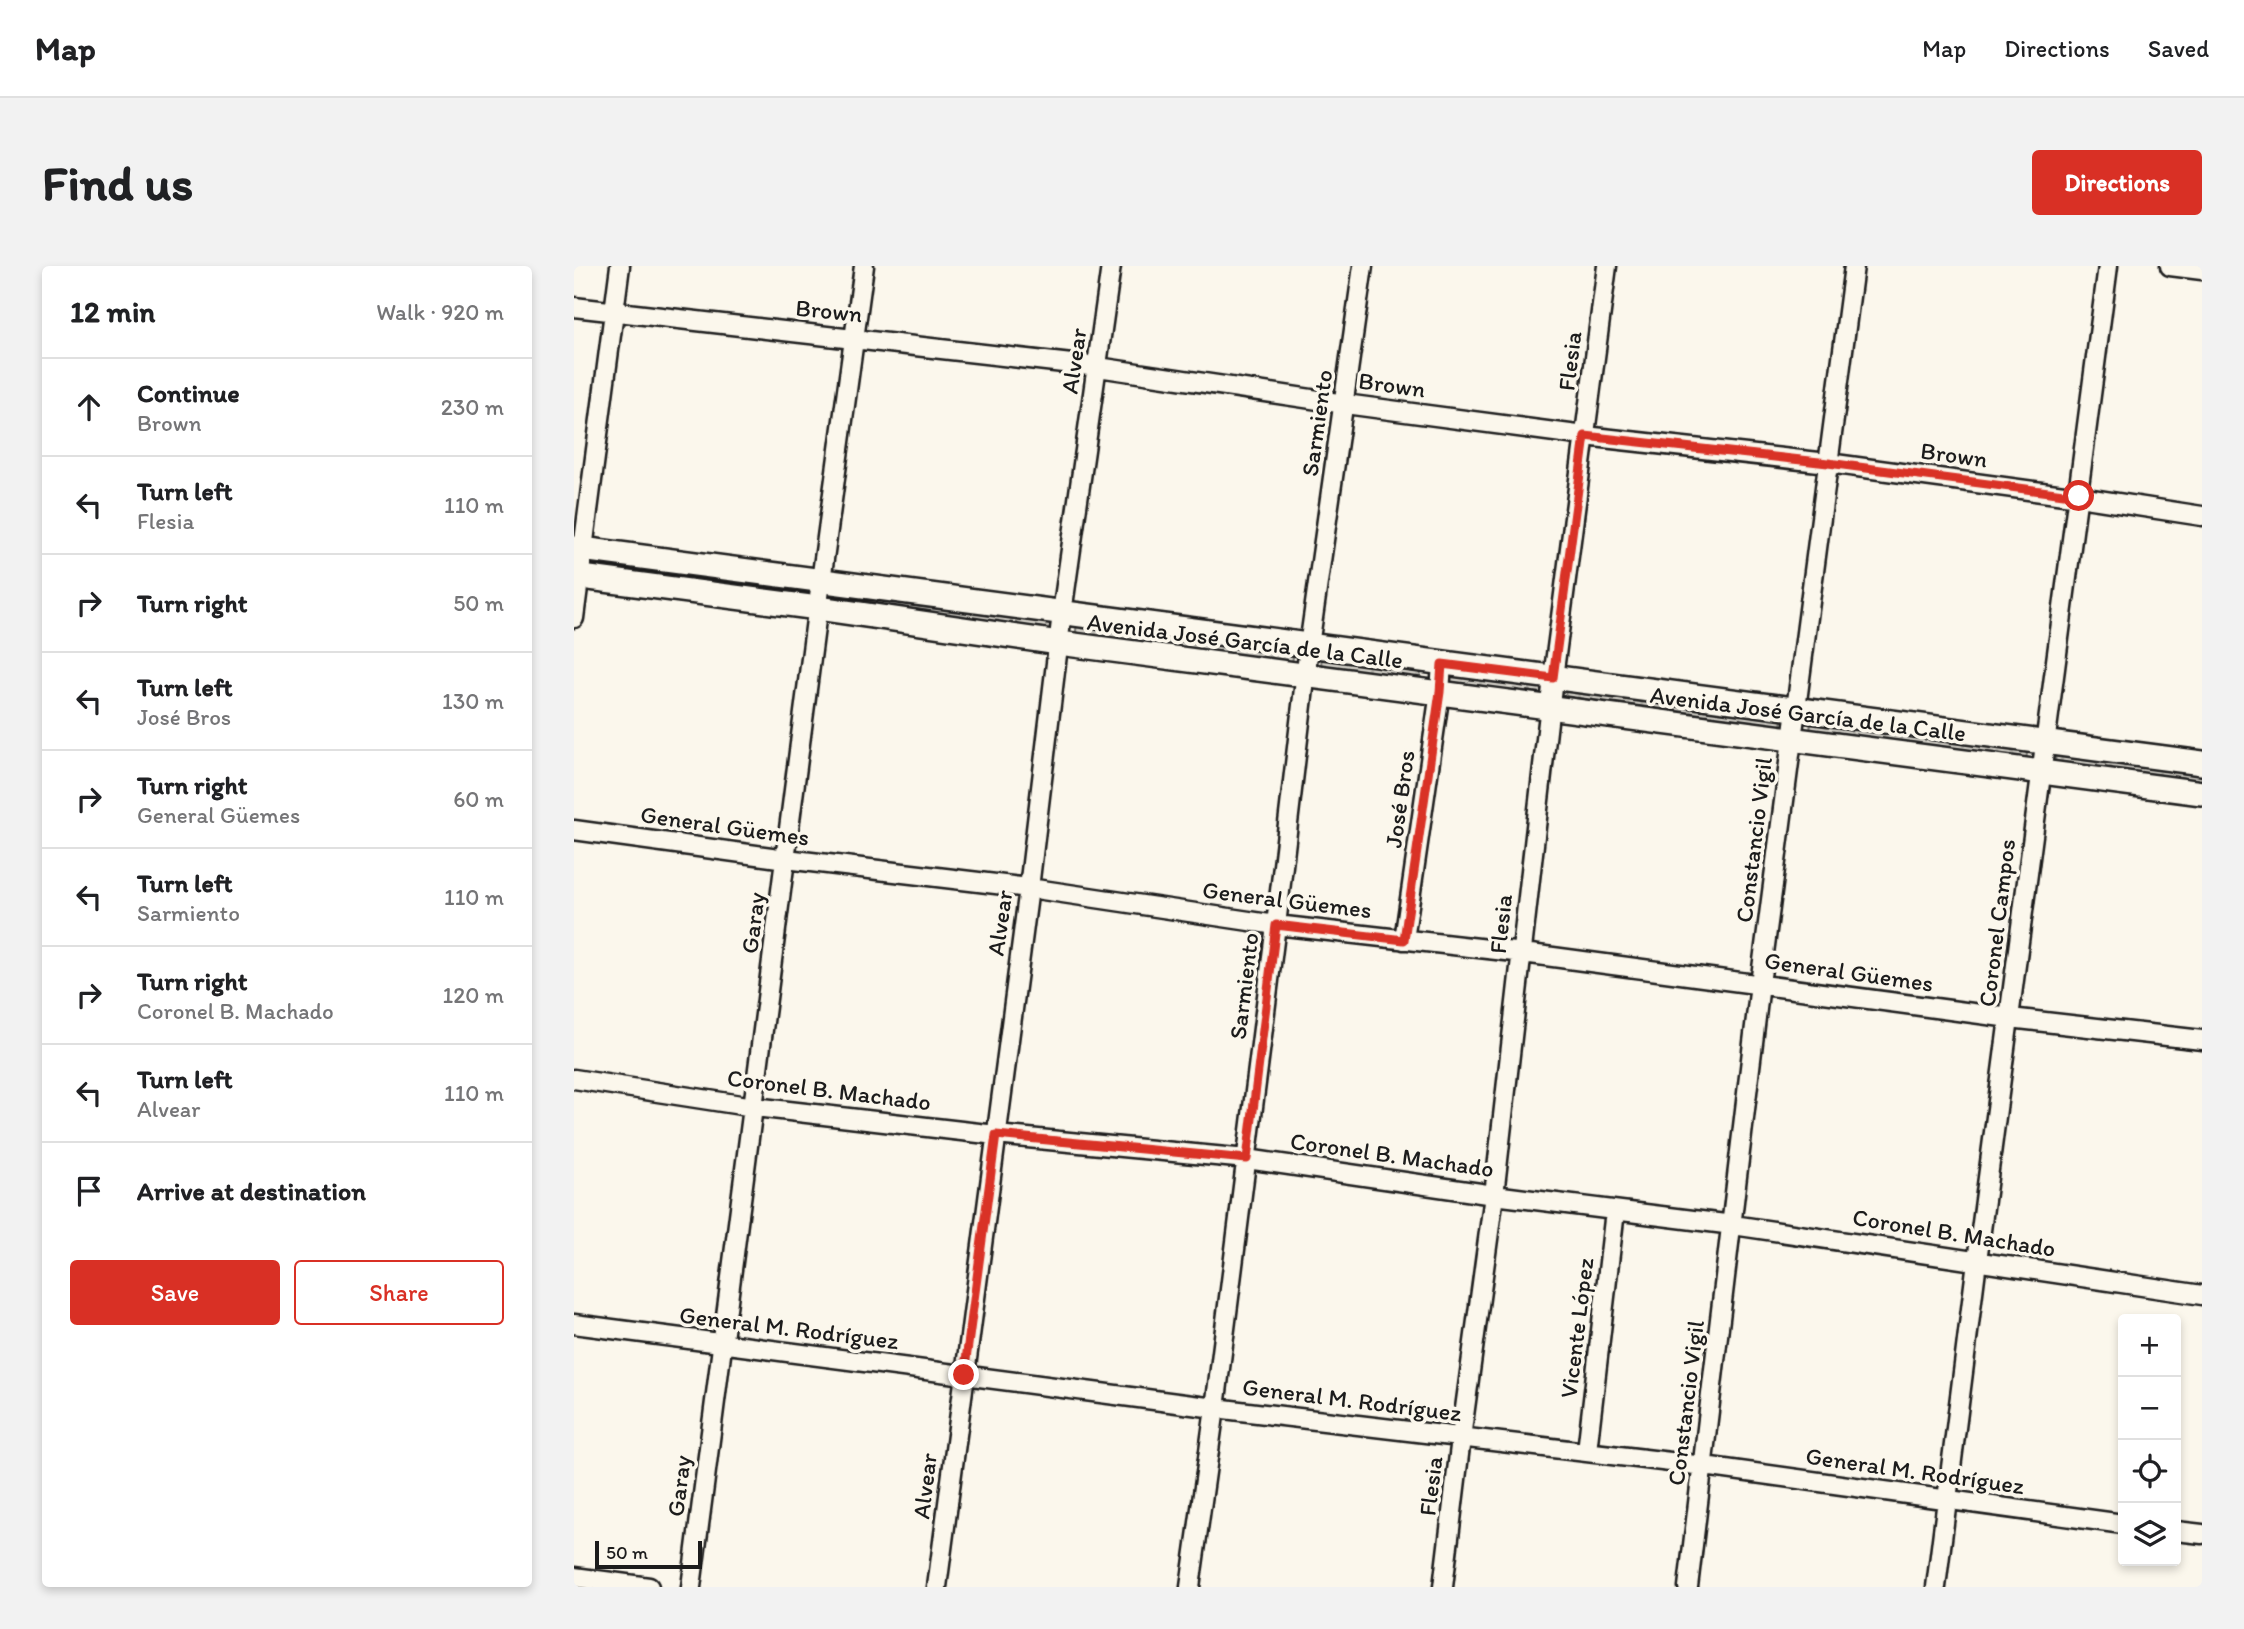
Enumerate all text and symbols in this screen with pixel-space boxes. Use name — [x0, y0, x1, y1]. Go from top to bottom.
text: Map — [35, 29, 96, 68]
text: Map — [1922, 34, 1966, 63]
text: Directions — [2004, 34, 2110, 63]
text: Saved — [2148, 34, 2209, 63]
button: Directions — [2032, 150, 2202, 215]
text: Find us — [42, 153, 193, 212]
text: 12 min — [70, 293, 155, 330]
street label: Brown — [794, 293, 864, 328]
text: Walk · 920 m — [376, 298, 504, 326]
street label: Alvear — [1055, 326, 1093, 396]
street label: Flesia — [1551, 329, 1588, 392]
street label: Brown — [1357, 365, 1428, 404]
street label: Sarmiento — [1295, 368, 1338, 478]
text: Continue — [137, 377, 240, 409]
icon: ahead — [70, 388, 108, 426]
text: 230 m — [441, 393, 504, 421]
text: Brown — [137, 409, 201, 437]
street label: Brown — [1919, 435, 1990, 474]
text: Turn left — [137, 475, 233, 507]
route start — [2063, 480, 2094, 511]
icon: left — [70, 486, 108, 524]
text: 110 m — [444, 491, 504, 519]
text: Flesia — [137, 507, 194, 535]
icon: right — [70, 584, 108, 622]
text: Turn right — [137, 587, 248, 619]
text: 50 m — [453, 589, 504, 617]
street label: Avenida José García de la Calle — [1085, 607, 1405, 674]
text: Turn left — [137, 671, 233, 703]
street label: Avenida José García de la Calle — [1648, 680, 1968, 747]
icon: left — [70, 682, 108, 720]
text: 130 m — [442, 687, 504, 715]
text: José Bros — [137, 703, 231, 731]
street label: José Bros — [1378, 748, 1421, 850]
street label: Constancio Vigil — [1729, 755, 1778, 924]
text: Turn right — [137, 769, 248, 801]
icon: right — [70, 780, 108, 818]
text: 60 m — [453, 785, 504, 813]
street label: General Güemes — [639, 799, 811, 852]
text: General Güemes — [137, 801, 300, 829]
street label: Coronel Campos — [1972, 837, 2021, 1009]
text: Turn left — [137, 867, 233, 899]
street label: General Güemes — [1201, 875, 1373, 924]
icon: left — [70, 878, 108, 916]
text: 110 m — [444, 883, 504, 911]
street label: Alvear — [981, 888, 1019, 958]
street label: Garay — [734, 891, 771, 955]
street label: Flesia — [1483, 892, 1518, 955]
text: Sarmiento — [137, 899, 240, 927]
street label: Sarmiento — [1223, 931, 1264, 1041]
street label: General Güemes — [1763, 945, 1935, 998]
text: Turn right — [137, 965, 248, 997]
icon: right — [70, 976, 108, 1014]
text: 120 m — [443, 981, 504, 1009]
text: Coronel B. Machado — [137, 997, 334, 1025]
text: Turn left — [137, 1063, 233, 1095]
street label: Coronel B. Machado — [725, 1063, 933, 1116]
icon: left — [70, 1074, 108, 1112]
text: 110 m — [444, 1079, 504, 1107]
text: Alvear — [137, 1095, 200, 1123]
street label: Coronel B. Machado — [1288, 1126, 1496, 1183]
icon: arrive — [70, 1172, 108, 1210]
text: Arrive at destination — [137, 1175, 366, 1207]
street label: Coronel B. Machado — [1850, 1202, 2058, 1263]
street label: Vicente López — [1554, 1256, 1600, 1400]
button: Save — [70, 1260, 280, 1325]
button: Share — [294, 1260, 504, 1325]
street label: General M. Rodríguez — [678, 1300, 900, 1355]
map controls — [2118, 1314, 2181, 1566]
button: + — [2118, 1314, 2181, 1377]
street label: Constancio Vigil — [1661, 1318, 1710, 1487]
route end — [948, 1359, 979, 1390]
street label: General M. Rodríguez — [1241, 1372, 1463, 1427]
button: − — [2118, 1377, 2181, 1440]
button: locate — [2118, 1440, 2181, 1503]
street label: General M. Rodríguez — [1804, 1441, 2026, 1500]
street label: Alvear — [906, 1451, 943, 1520]
street label: Garay — [660, 1454, 697, 1518]
street label: Flesia — [1412, 1454, 1449, 1517]
button: layers — [2118, 1503, 2181, 1566]
scale bar — [595, 1538, 702, 1570]
text: 50 m — [606, 1541, 648, 1564]

